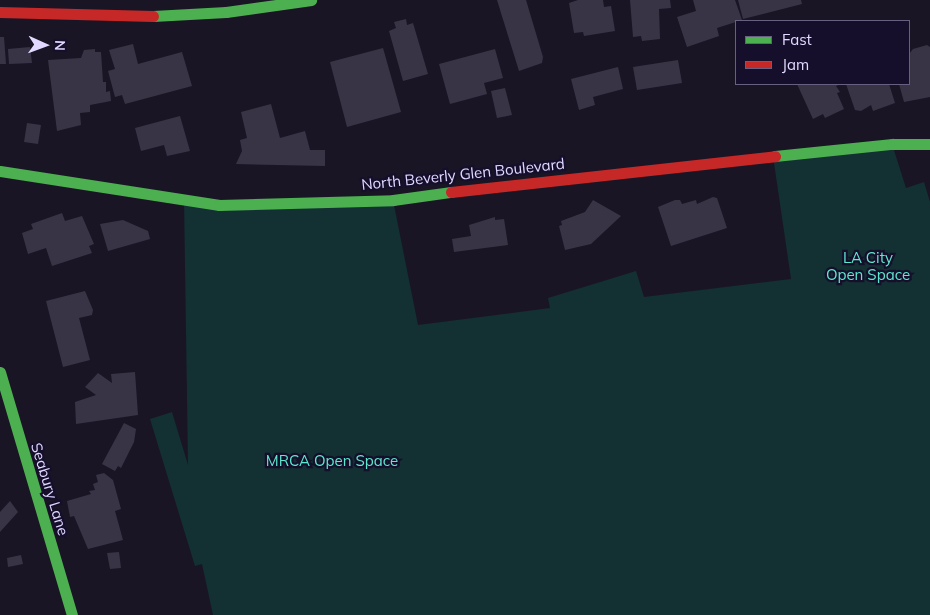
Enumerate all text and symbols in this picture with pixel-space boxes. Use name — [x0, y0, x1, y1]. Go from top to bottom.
north arrow — [20, 20, 70, 70]
legend — [735, 20, 910, 85]
text: Fast — [782, 30, 812, 49]
text: N — [51, 40, 69, 51]
text: Jam — [782, 55, 809, 74]
street label: North Beverly Glen Boulevard — [360, 154, 566, 194]
park label: LA City Open Space — [826, 248, 910, 283]
street label: Seabury Lane — [27, 440, 73, 538]
park label: MRCA Open Space — [266, 452, 398, 470]

